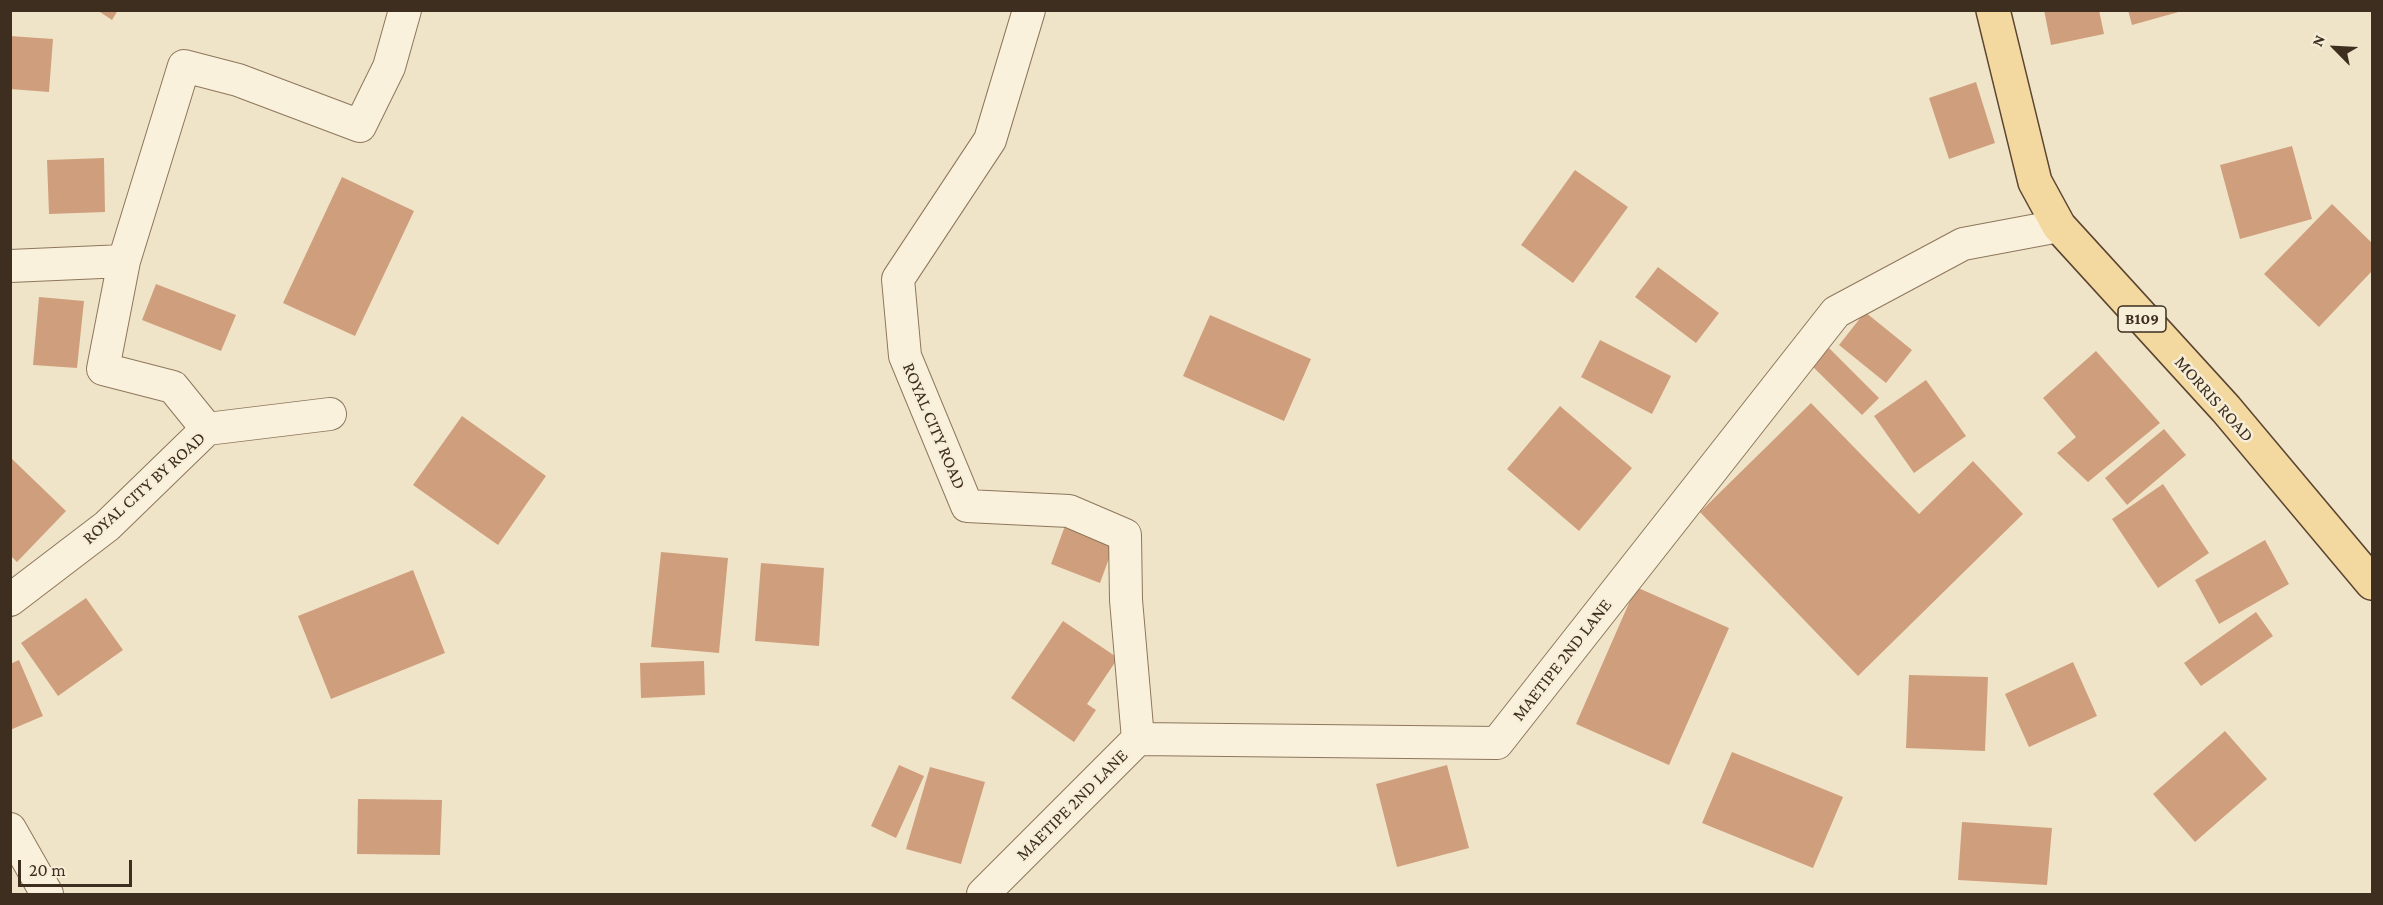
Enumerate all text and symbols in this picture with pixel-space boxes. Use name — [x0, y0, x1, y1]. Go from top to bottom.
north arrow — [2305, 18, 2365, 78]
text: N — [2308, 32, 2328, 49]
road number: B109 — [2118, 306, 2166, 332]
street label: MORRIS ROAD — [2170, 352, 2258, 446]
street label: ROYAL CITY ROAD — [898, 359, 970, 493]
street label: ROYAL CITY BY ROAD — [78, 427, 210, 549]
street label: MAETIPE 2ND LANE — [1508, 595, 1616, 725]
street label: MAETIPE 2ND LANE — [1012, 745, 1132, 865]
scale bar — [21, 848, 135, 886]
text: 20 m — [29, 860, 66, 880]

